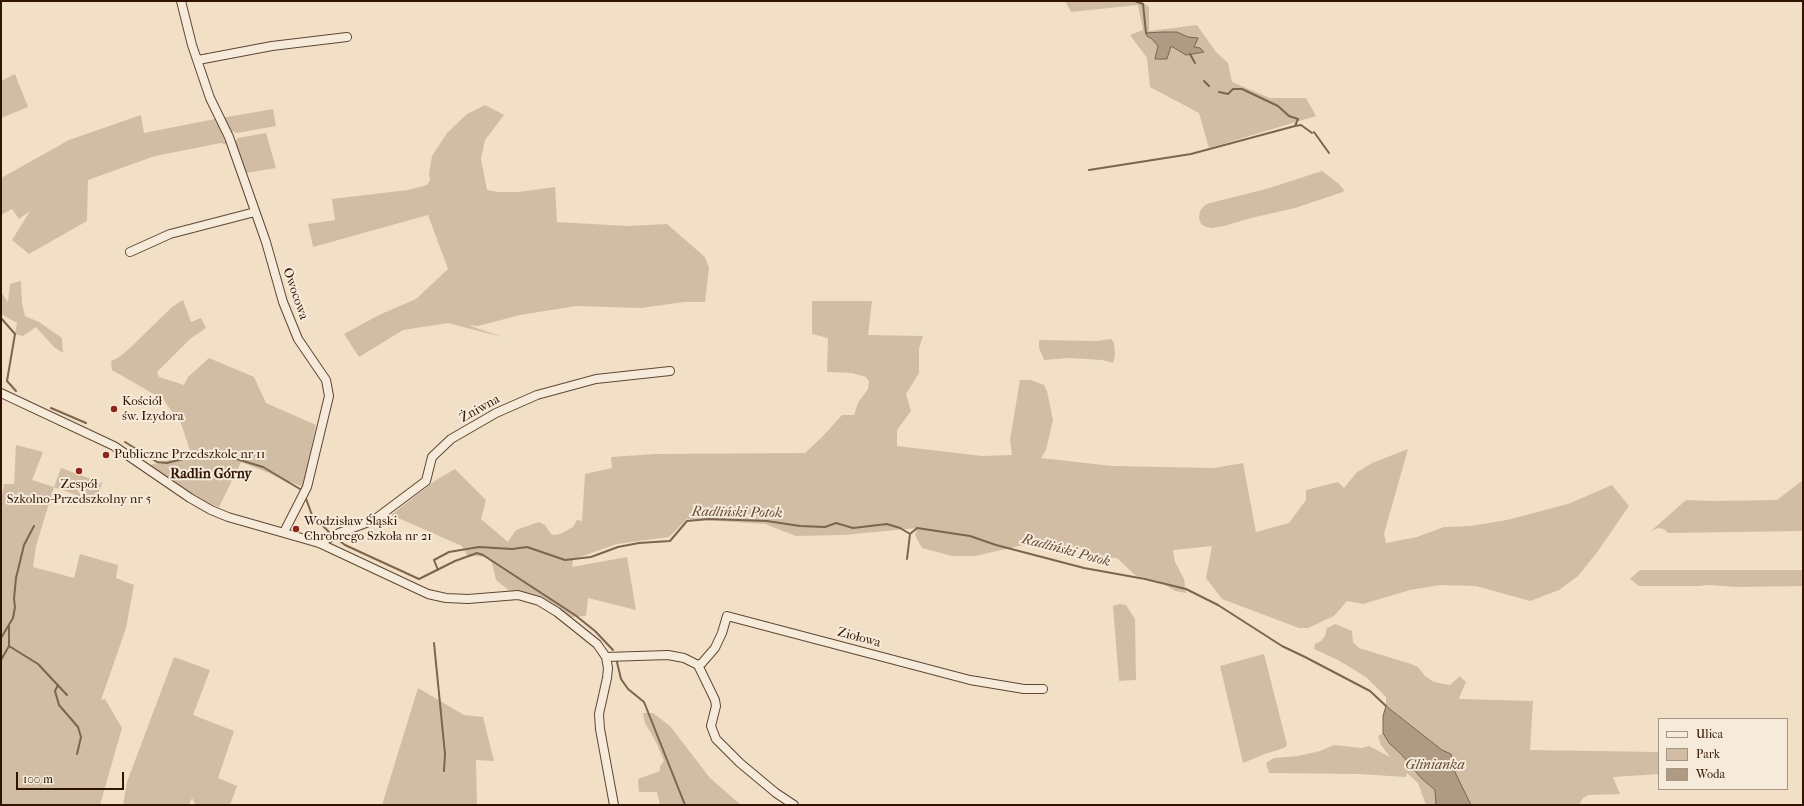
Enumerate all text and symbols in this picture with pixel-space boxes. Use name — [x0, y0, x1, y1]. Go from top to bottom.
street label: Owocowa — [279, 266, 311, 322]
street label: Żniwna — [457, 392, 503, 426]
place label: Kościół św. Izydora — [122, 394, 184, 425]
marker: Kościół św. Izydora — [109, 404, 119, 414]
place label: Publiczne Przedszkole nr 11 — [114, 447, 265, 463]
marker: Publiczne Przedszkole nr 11 — [101, 450, 111, 460]
marker: Zespół Szkolno-Przedszkolny nr 5 — [74, 466, 84, 476]
district label: Radlin Górny — [170, 467, 252, 483]
place label: Zespół Szkolno-Przedszkolny nr 5 — [7, 477, 151, 508]
water label: Radliński Potok — [691, 504, 783, 522]
place label: Wodzisław Śląski Chrobrego Szkoła nr 21 — [304, 514, 432, 545]
marker: Wodzisław Śląski Chrobrego Szkoła nr 21 — [291, 524, 301, 534]
water label: Radliński Potok — [1020, 531, 1112, 571]
street label: Ziołowa — [836, 625, 882, 651]
legend — [1658, 718, 1788, 790]
text: Ulica — [1696, 727, 1723, 741]
text: Park — [1696, 747, 1720, 761]
water label: Glinianka — [1405, 758, 1465, 774]
scale bar — [18, 764, 126, 790]
text: Woda — [1696, 767, 1725, 781]
text: 100 m — [23, 772, 53, 786]

